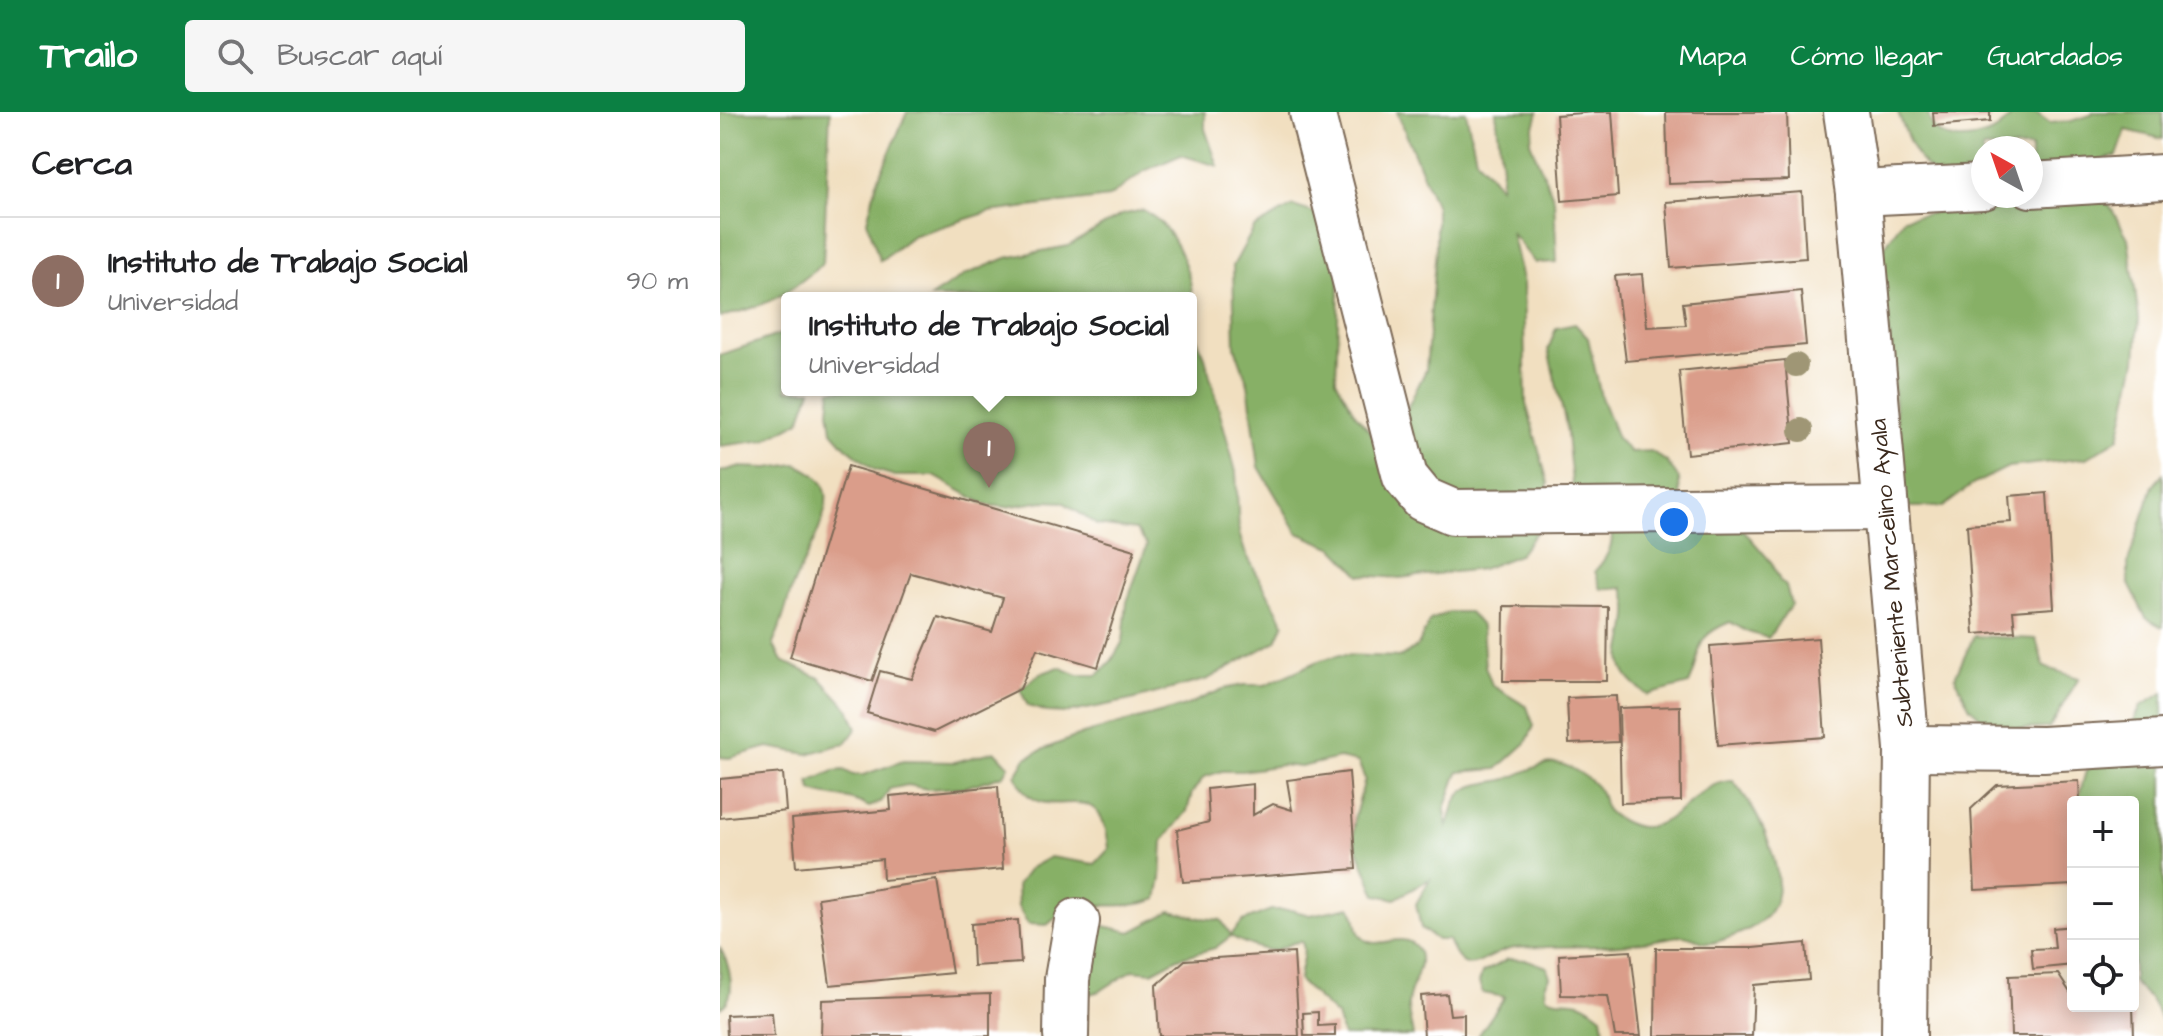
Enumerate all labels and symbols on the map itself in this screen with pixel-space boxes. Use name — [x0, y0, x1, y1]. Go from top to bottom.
north arrow — [1971, 136, 2043, 208]
street label: Subteniente Marcelino Ayala — [1862, 417, 1923, 729]
pin: 1 — [963, 422, 1015, 488]
your location — [1654, 502, 1694, 542]

